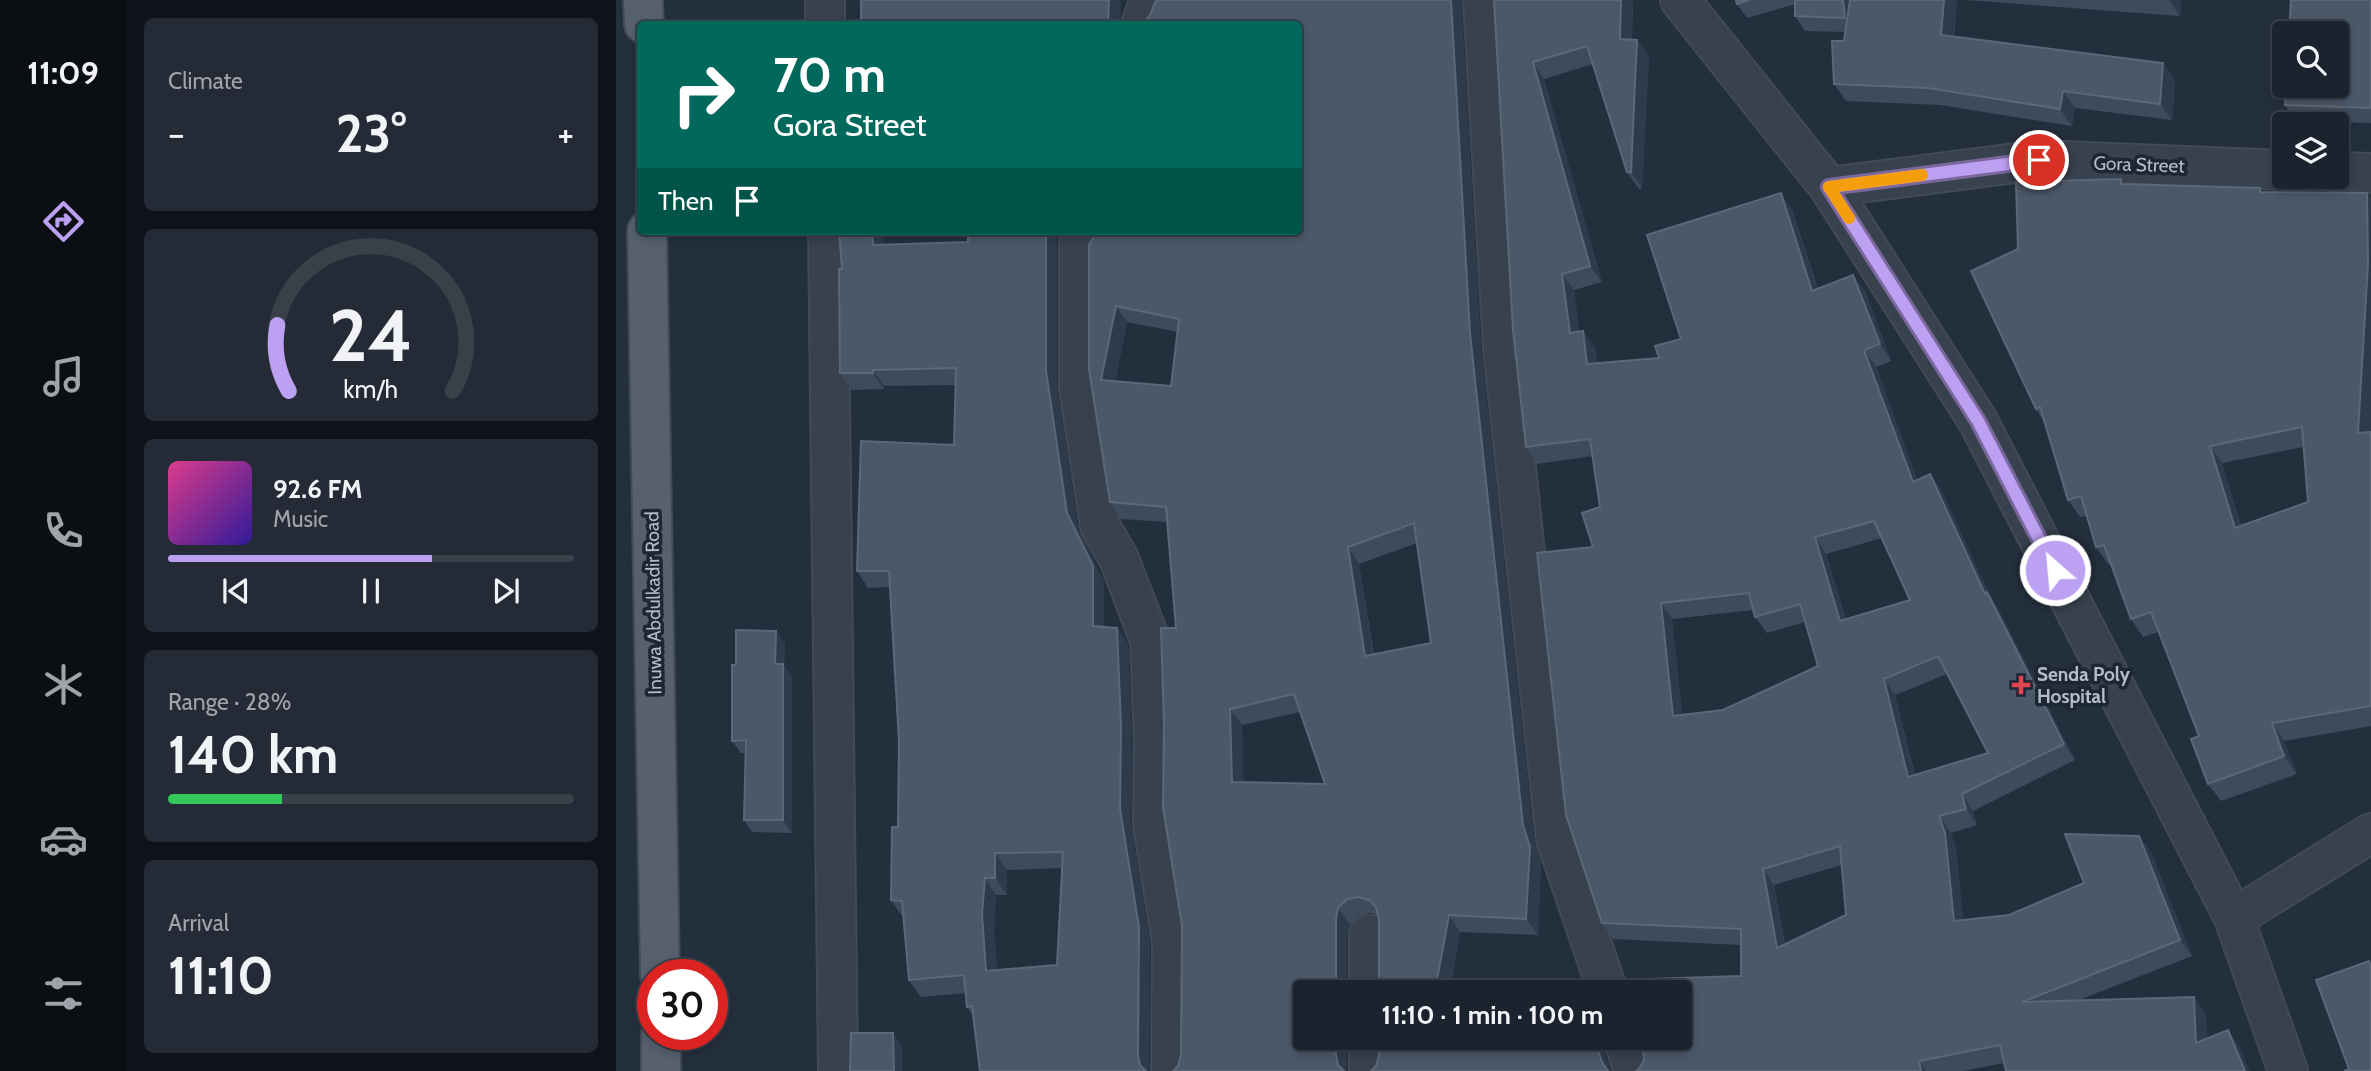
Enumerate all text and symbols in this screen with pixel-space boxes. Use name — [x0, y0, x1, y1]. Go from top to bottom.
map controls — [2272, 21, 2349, 189]
button: search — [2272, 21, 2349, 98]
text: 70 m — [773, 45, 886, 104]
icon: right — [658, 49, 749, 140]
text: 11:09 — [27, 53, 99, 92]
text: Climate — [168, 67, 243, 95]
text: 23° — [336, 102, 406, 165]
text: Gora Street — [773, 105, 927, 144]
text: − — [168, 110, 185, 157]
text: + — [557, 110, 574, 157]
button: layers — [2272, 112, 2349, 189]
pin — [2009, 130, 2069, 190]
icon: arrive — [2020, 141, 2058, 179]
street label: Gora Street — [2093, 151, 2186, 178]
icon: arrive — [728, 182, 766, 220]
text: Then — [658, 185, 714, 217]
icon: directions — [39, 197, 88, 246]
text: 24 — [329, 291, 413, 379]
icon: music — [39, 352, 88, 401]
text: km/h — [344, 374, 398, 404]
text: 92.6 FM — [273, 473, 363, 505]
text: Music — [273, 505, 328, 533]
icon: phone — [39, 506, 88, 555]
street label: Inuwa Abdulkadir Road — [640, 511, 667, 695]
position arrow — [2018, 533, 2092, 607]
icon: previous — [217, 572, 255, 610]
icon: pause — [352, 572, 390, 610]
icon: next — [487, 572, 525, 610]
icon: climate — [39, 660, 88, 709]
place label: Senda Poly Hospital — [2037, 663, 2131, 708]
marker: Senda Poly Hospital — [2011, 675, 2031, 695]
text: Range · 28% — [168, 688, 291, 716]
text: 140 km — [168, 723, 338, 786]
icon: car — [39, 815, 88, 864]
text: Arrival — [168, 909, 229, 937]
text: 11:10 — [168, 944, 274, 1007]
speed limit sign: 30 — [637, 959, 728, 1050]
icon: filters — [39, 969, 88, 1018]
text: 11:10 · 1 min · 100 m — [1382, 999, 1603, 1031]

